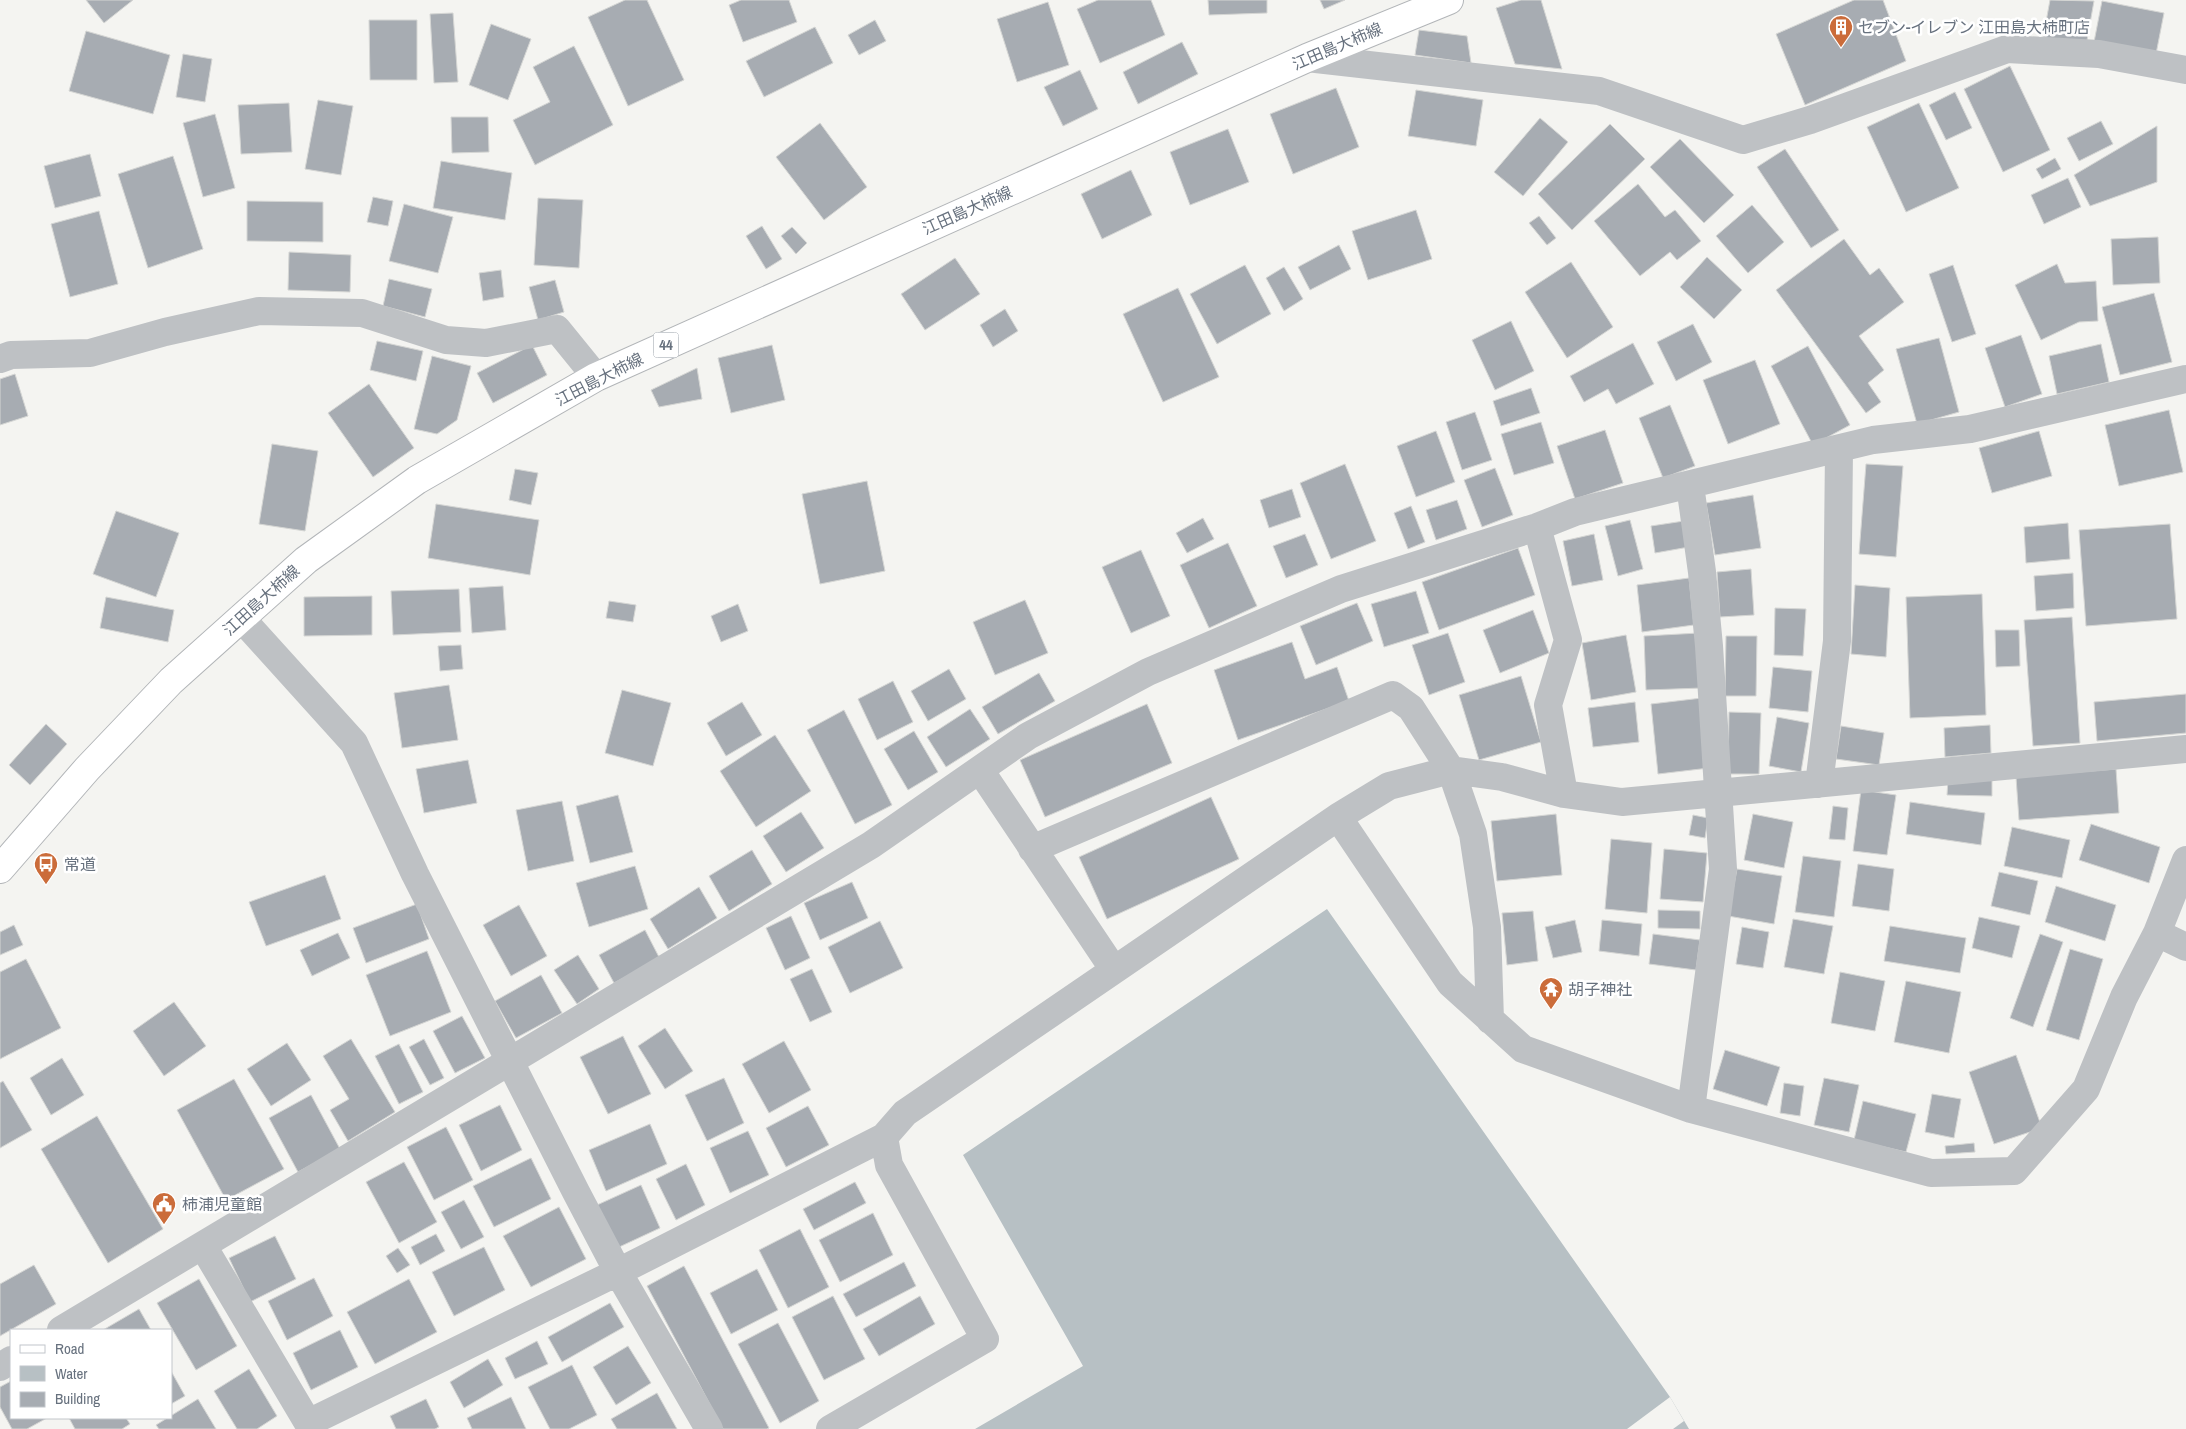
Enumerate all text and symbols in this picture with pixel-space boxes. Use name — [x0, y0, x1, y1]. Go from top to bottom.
building icon: セブン-イレブン 江田島大柿町店 — [1828, 14, 1854, 48]
place label: セブン-イレブン 江田島大柿町店 — [1858, 16, 2090, 38]
street label: 江田島大柿線 — [1289, 17, 1385, 75]
street label: 江田島大柿線 — [919, 180, 1015, 240]
road number: 44 — [654, 332, 678, 358]
street label: 江田島大柿線 — [551, 347, 647, 411]
street label: 江田島大柿線 — [218, 560, 304, 640]
bus stop icon: 常道 — [33, 851, 59, 885]
place label: 常道 — [64, 853, 96, 875]
temple icon: 胡子神社 — [1538, 976, 1564, 1010]
place label: 胡子神社 — [1568, 978, 1632, 1000]
public building icon: 柿浦児童館 — [151, 1191, 177, 1225]
place label: 柿浦児童館 — [182, 1193, 262, 1215]
legend — [10, 1329, 172, 1419]
text: Road — [55, 1338, 84, 1359]
text: Water — [55, 1363, 87, 1384]
text: Building — [55, 1388, 100, 1409]

